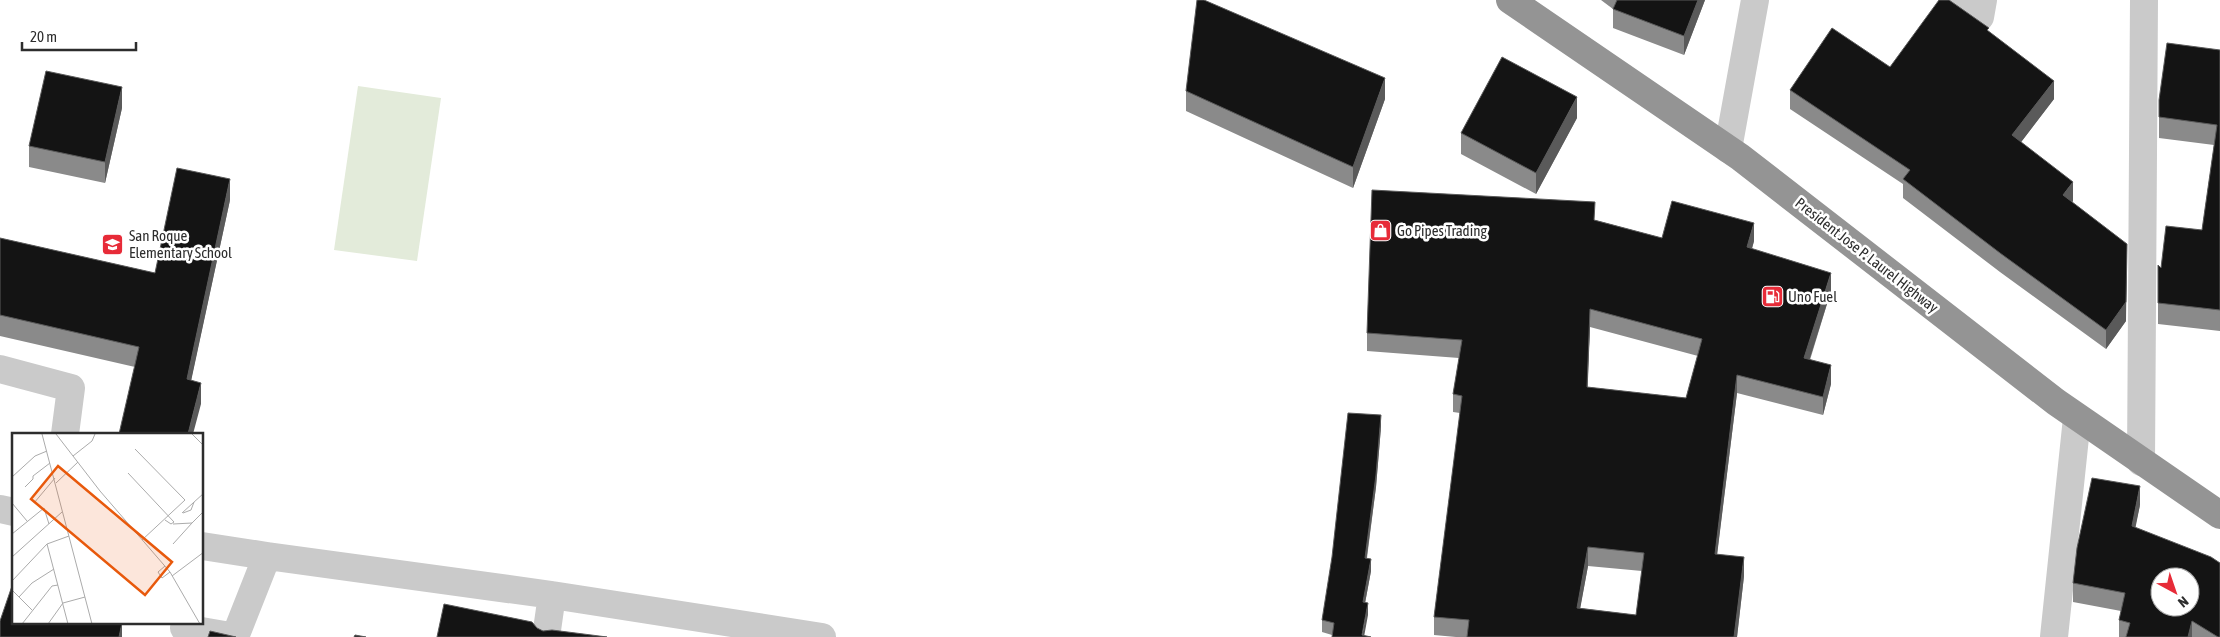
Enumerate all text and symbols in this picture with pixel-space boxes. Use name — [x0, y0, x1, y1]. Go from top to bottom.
scale bar — [22, 20, 136, 52]
text: 20 m — [30, 28, 57, 45]
street label: President Jose P. Laurel Highway — [1792, 194, 1942, 316]
shop icon: Go Pipes Trading — [1369, 218, 1393, 242]
place label: Go Pipes Trading — [1397, 222, 1487, 239]
place label: San Roque Elementary School — [129, 227, 232, 261]
school or university icon: San Roque Elementary School — [101, 232, 125, 256]
fuel station icon: Uno Fuel — [1760, 284, 1784, 308]
place label: Uno Fuel — [1788, 288, 1837, 305]
inset map — [12, 433, 204, 624]
north arrow — [2150, 567, 2200, 617]
text: N — [2175, 593, 2192, 611]

